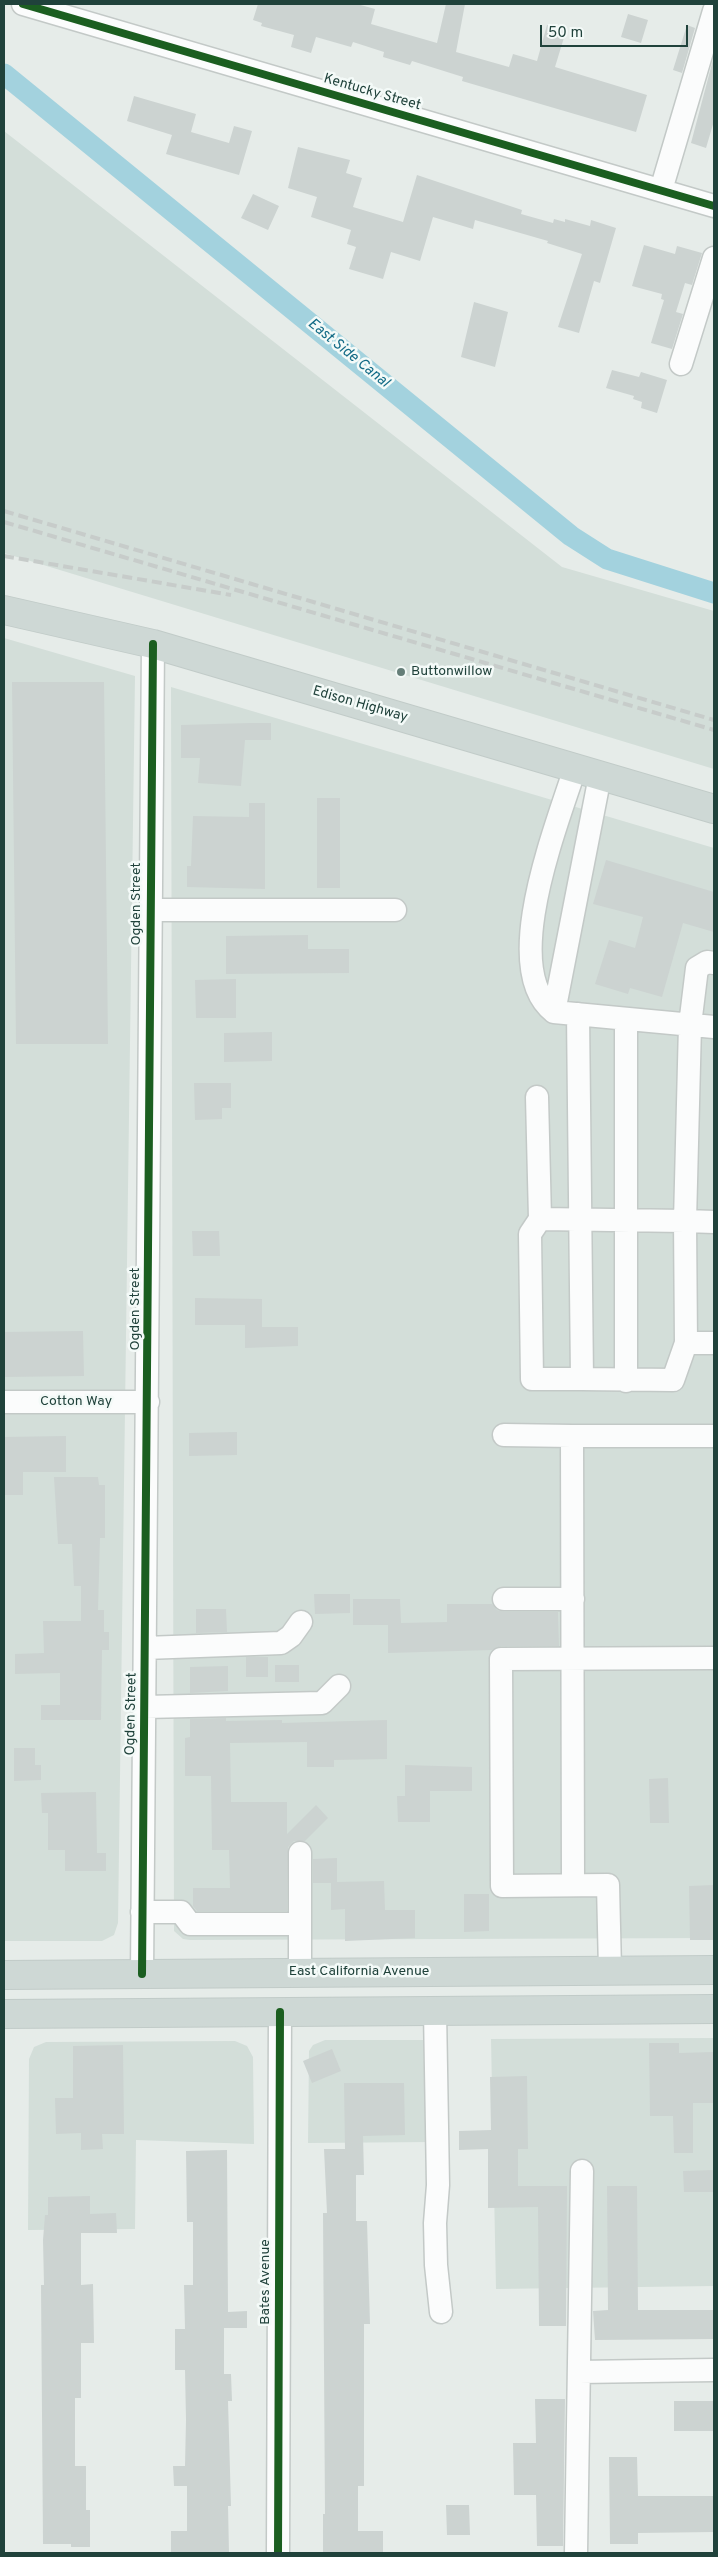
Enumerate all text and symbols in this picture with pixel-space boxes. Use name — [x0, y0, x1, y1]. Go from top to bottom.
scale bar — [543, 15, 690, 47]
text: 50 m — [548, 24, 583, 43]
street label: Kentucky Street — [321, 71, 423, 115]
water label: East Side Canal — [303, 316, 393, 392]
place label: Buttonwillow — [411, 664, 492, 680]
marker: Buttonwillow — [395, 666, 407, 678]
street label: Edison Highway — [310, 683, 410, 727]
street label: Ogden Street — [129, 862, 145, 946]
street label: Ogden Street — [128, 1267, 144, 1351]
street label: Cotton Way — [40, 1394, 112, 1410]
street label: Ogden Street — [123, 1672, 141, 1756]
street label: East California Avenue — [289, 1964, 429, 1980]
street label: Bates Avenue — [258, 2239, 274, 2325]

